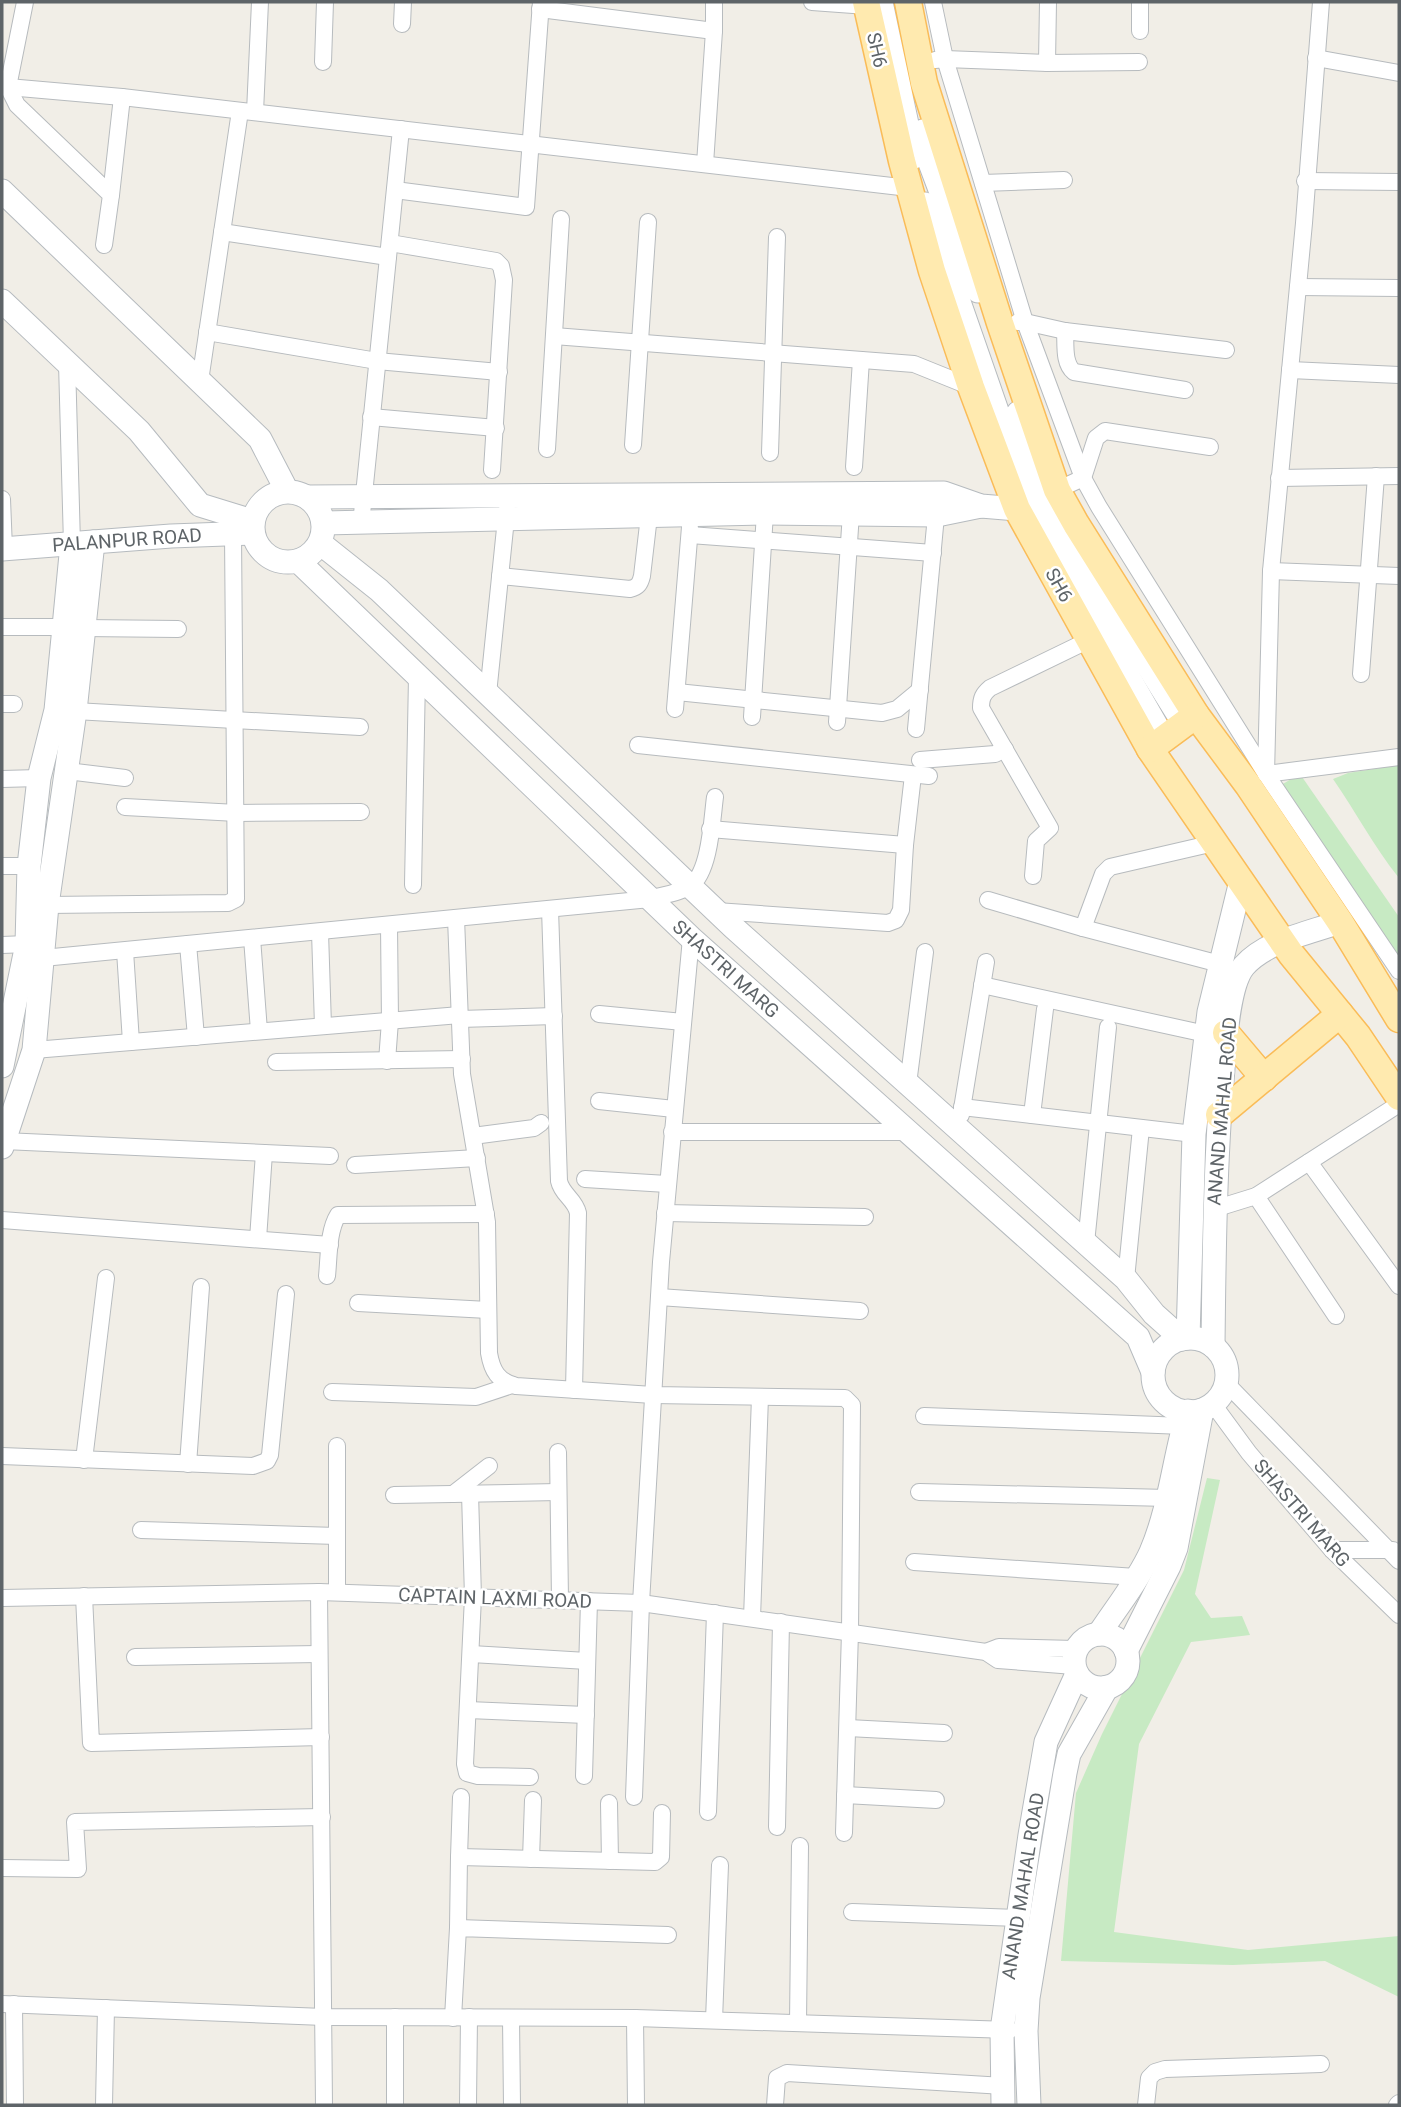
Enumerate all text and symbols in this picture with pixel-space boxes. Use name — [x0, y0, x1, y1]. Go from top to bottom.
street label: SH6 — [862, 30, 892, 70]
street label: PALANPUR ROAD — [52, 523, 202, 557]
street label: SH6 — [1040, 564, 1078, 606]
street label: SHASTRI MARG — [668, 915, 784, 1023]
street label: ANAND MAHAL ROAD — [1202, 1016, 1242, 1206]
street label: SHASTRI MARG — [1249, 1454, 1355, 1572]
street label: CAPTAIN LAXMI ROAD — [398, 1583, 592, 1613]
street label: ANAND MAHAL ROAD — [997, 1791, 1049, 1981]

